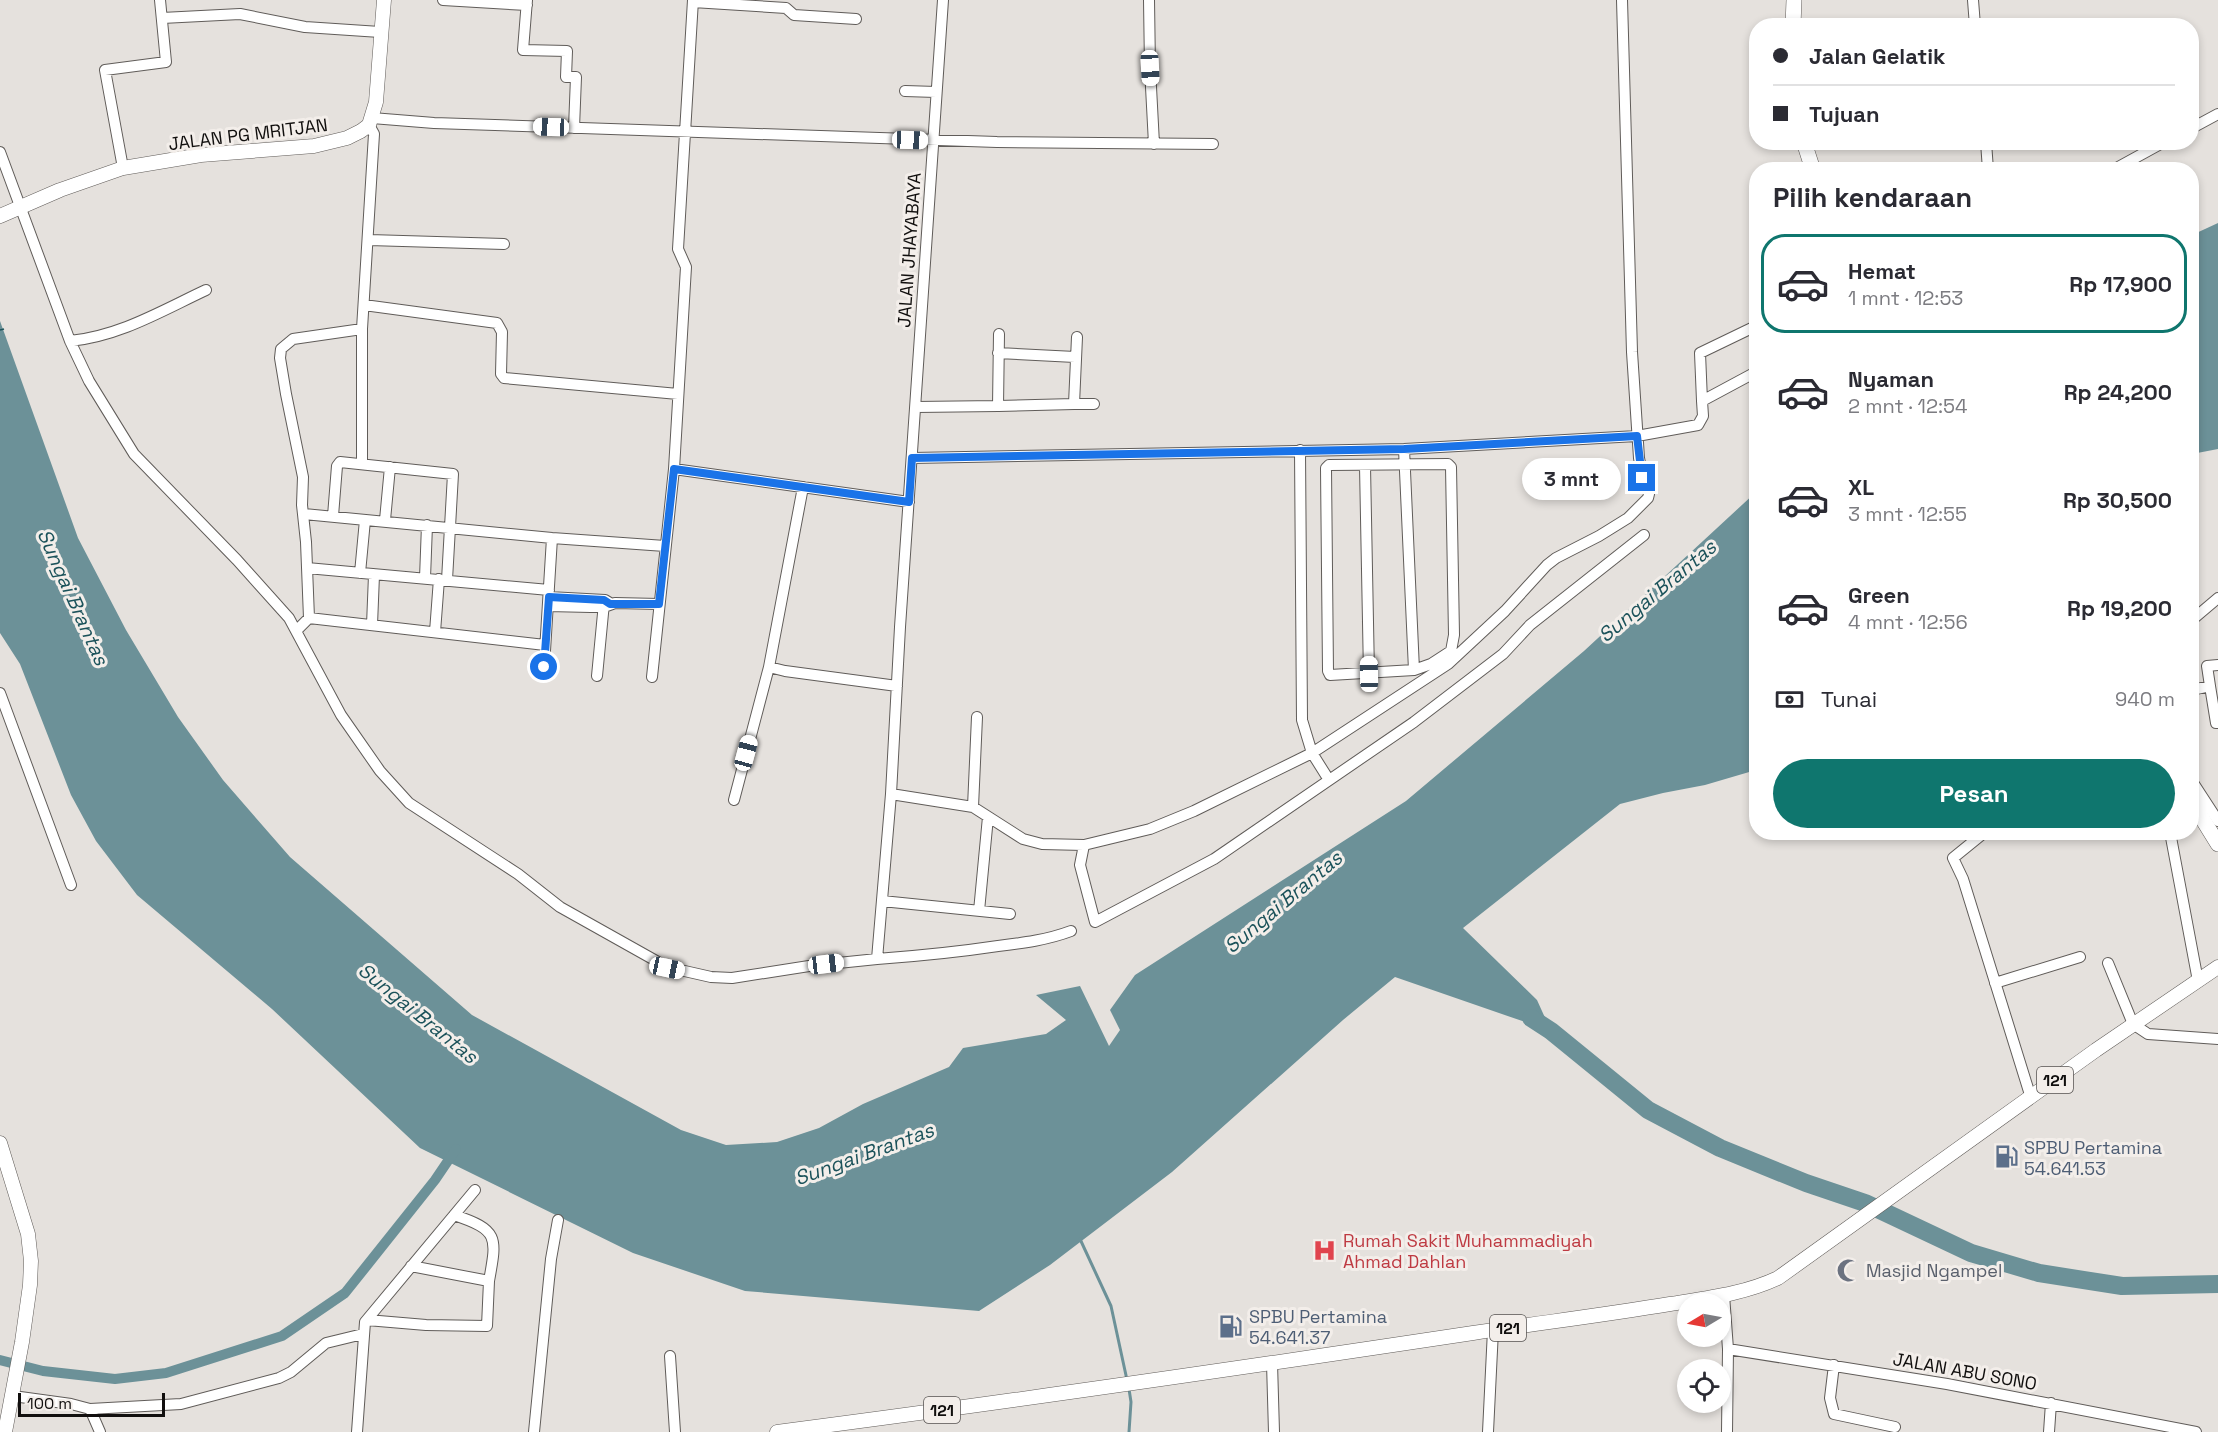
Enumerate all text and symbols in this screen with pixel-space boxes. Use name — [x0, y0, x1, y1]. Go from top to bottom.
text: Jalan Gelatik — [1809, 42, 1945, 70]
car — [1140, 50, 1160, 86]
text: Tujuan — [1809, 100, 1880, 128]
street label: JALAN PG MRITJAN — [167, 113, 329, 155]
car — [533, 117, 569, 137]
car — [892, 130, 928, 150]
street label: JALAN JHAYABAYA — [892, 172, 926, 328]
text: Pilih kendaraan — [1773, 180, 1972, 215]
icon: car — [1776, 257, 1830, 311]
text: Hemat — [1848, 257, 1916, 285]
text: Rp 17,900 — [2069, 270, 2172, 298]
text: 1 mnt · 12:53 — [1848, 285, 1963, 311]
icon: car — [1776, 365, 1830, 419]
text: Nyaman — [1848, 365, 1934, 393]
text: Rp 24,200 — [2064, 378, 2172, 406]
text: 2 mnt · 12:54 — [1848, 393, 1968, 419]
callout: 3 mnt — [1522, 457, 1621, 499]
route end — [1628, 464, 1655, 491]
text: 3 mnt — [1544, 466, 1599, 492]
icon: car — [1776, 473, 1830, 527]
text: XL — [1848, 473, 1874, 501]
text: Rp 30,500 — [2063, 486, 2172, 514]
text: 3 mnt · 12:55 — [1848, 501, 1967, 527]
water label: Sungai Brantas — [31, 525, 115, 670]
water label: Sungai Brantas — [1593, 533, 1722, 648]
icon: car — [1776, 581, 1830, 635]
text: Green — [1848, 581, 1910, 609]
text: Rp 19,200 — [2067, 594, 2172, 622]
text: 4 mnt · 12:56 — [1848, 609, 1968, 635]
route start — [530, 653, 557, 680]
car — [1360, 656, 1378, 692]
icon: cash — [1773, 683, 1806, 716]
text: Tunai — [1821, 685, 1877, 713]
text: 940 m — [2115, 686, 2175, 712]
car — [733, 733, 759, 773]
button: Pesan — [1773, 759, 2175, 828]
water label: Sungai Brantas — [1219, 844, 1348, 959]
car — [807, 953, 845, 975]
car — [648, 955, 686, 981]
water label: Sungai Brantas — [353, 957, 484, 1070]
road number: 121 — [2037, 1067, 2073, 1093]
water label: Sungai Brantas — [791, 1116, 938, 1191]
place label: SPBU Pertamina 54.641.53 — [2024, 1136, 2162, 1180]
fuel station icon: SPBU Pertamina 54.641.53 — [1993, 1144, 2019, 1170]
place label: Rumah Sakit Muhammadiyah Ahmad Dahlan — [1343, 1229, 1593, 1273]
hospital icon: Rumah Sakit Muhammadiyah Ahmad Dahlan — [1312, 1237, 1338, 1263]
mosque icon: Masjid Ngampel — [1835, 1257, 1861, 1283]
place label: Masjid Ngampel — [1866, 1259, 2002, 1282]
north arrow — [1677, 1293, 1731, 1347]
map controls — [1677, 1293, 1731, 1413]
place label: SPBU Pertamina 54.641.37 — [1249, 1305, 1387, 1349]
fuel station icon: SPBU Pertamina 54.641.37 — [1218, 1313, 1244, 1339]
road number: 121 — [1490, 1315, 1526, 1341]
street label: JALAN ABU SONO — [1891, 1347, 2039, 1395]
button: locate — [1677, 1359, 1731, 1413]
scale bar — [18, 1390, 165, 1418]
text: 100 m — [27, 1393, 72, 1414]
road number: 121 — [924, 1397, 960, 1423]

